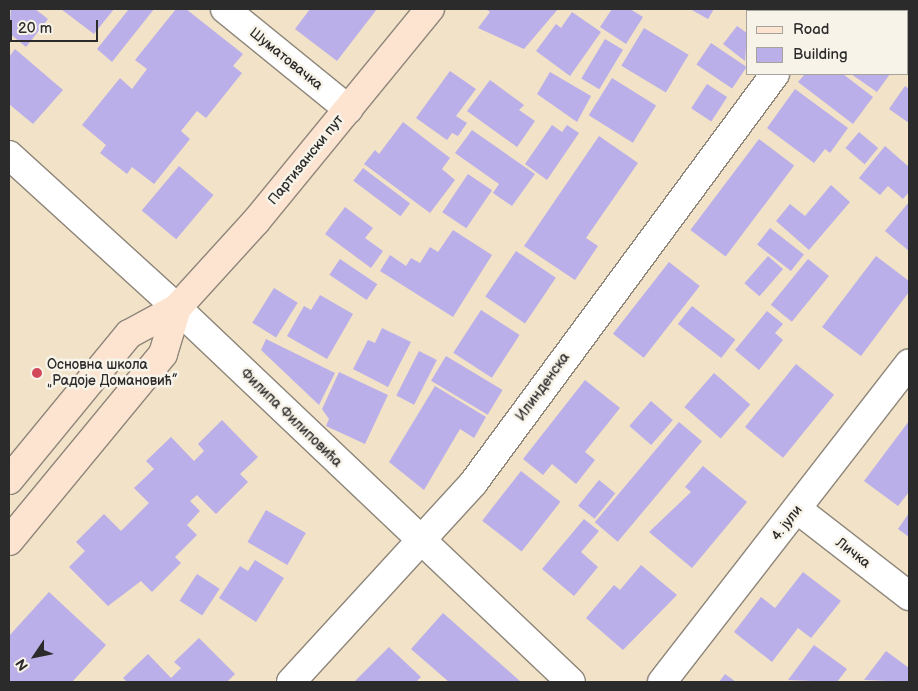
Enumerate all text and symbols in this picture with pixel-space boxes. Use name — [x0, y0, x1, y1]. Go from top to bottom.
scale bar — [12, 10, 100, 42]
legend — [746, 10, 908, 75]
text: 20 m — [18, 19, 52, 38]
text: Road — [793, 20, 829, 39]
street label: Шуматовачка — [246, 24, 326, 94]
text: Building — [793, 45, 848, 64]
street label: Партизански пут — [265, 112, 347, 208]
street label: Илинденска — [513, 349, 573, 425]
place label: Основна школа „Радоје Домановић” — [47, 357, 178, 390]
street label: Филипа Филиповића — [237, 365, 345, 471]
marker: Основна школа „Радоје Домановић” — [31, 367, 43, 379]
street label: 4. јули — [768, 502, 806, 544]
street label: Личка — [832, 534, 874, 572]
north arrow — [10, 631, 60, 681]
text: N — [12, 656, 32, 674]

